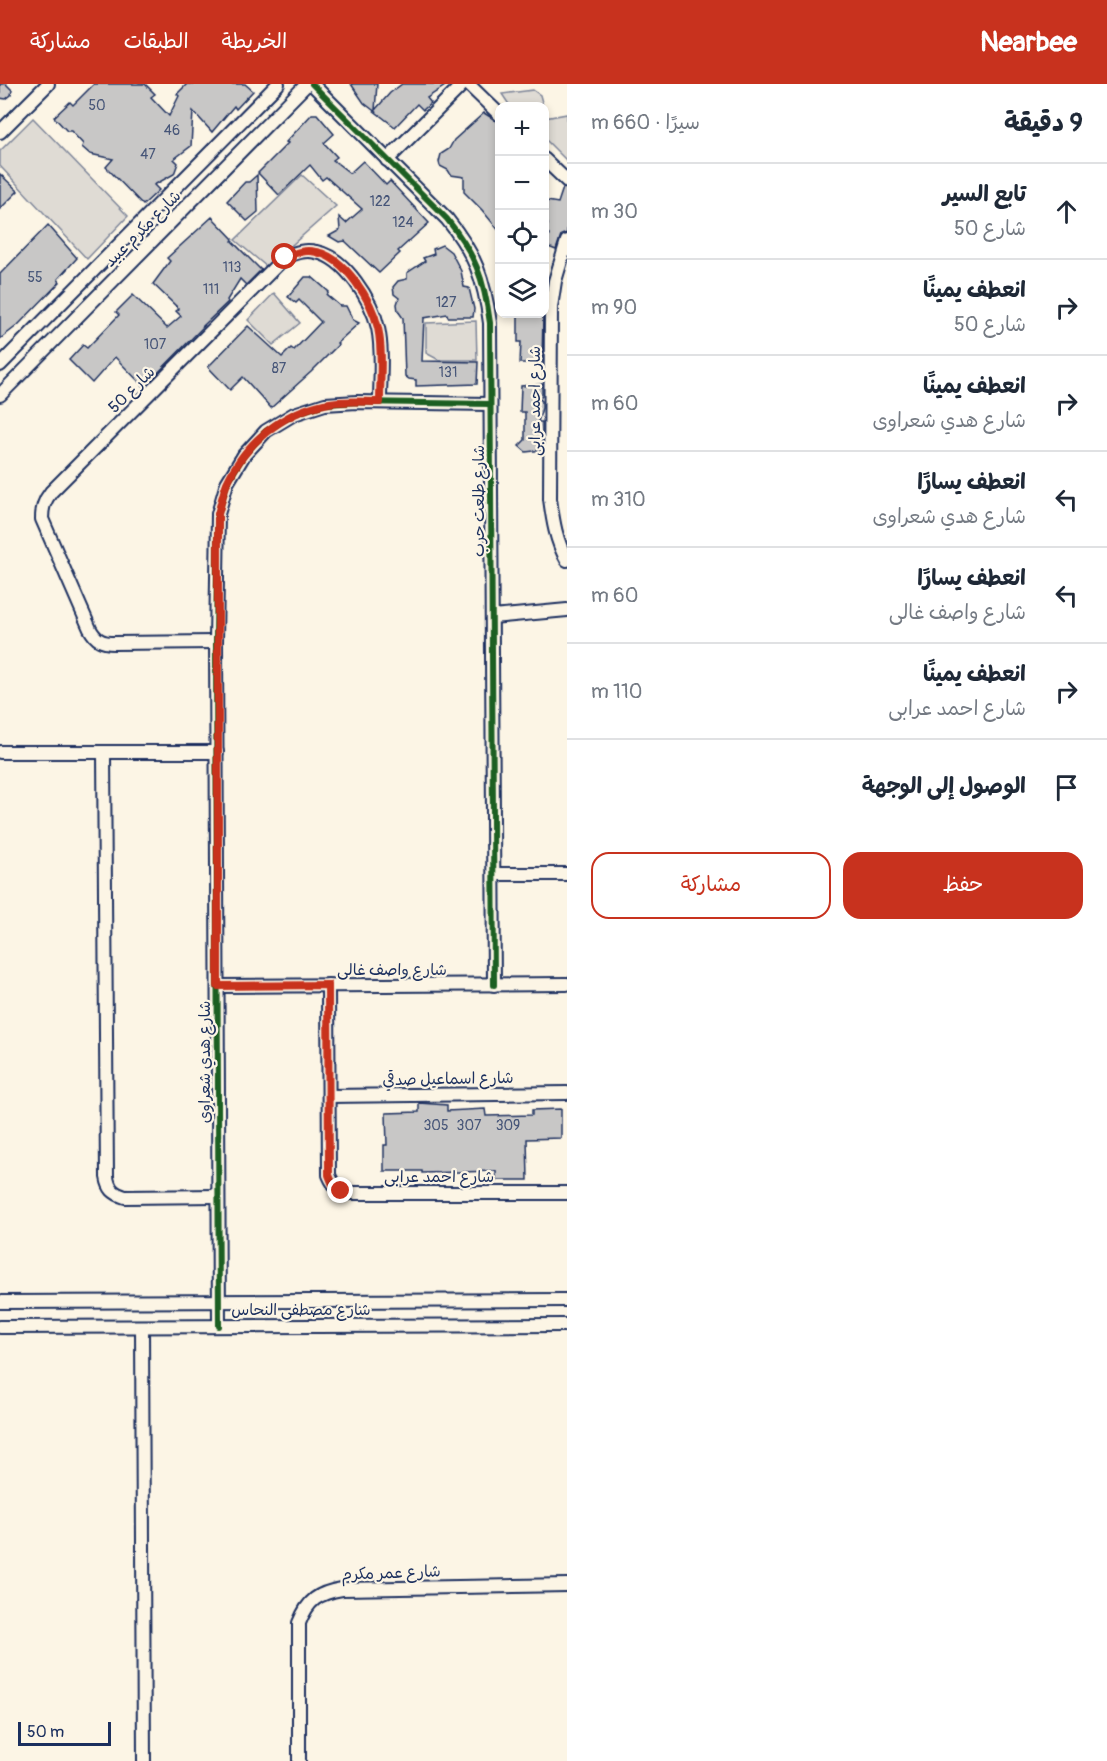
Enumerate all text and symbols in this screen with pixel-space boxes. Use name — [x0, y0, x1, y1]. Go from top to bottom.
text: Nearbee — [980, 25, 1077, 60]
text: مشاركة — [30, 28, 91, 55]
text: الطبقات — [124, 28, 189, 55]
text: الخريطة — [222, 28, 287, 55]
house number: 50 — [88, 97, 106, 114]
map controls — [495, 102, 549, 318]
button: + — [495, 102, 549, 156]
text: 9 دقيقة — [1004, 107, 1083, 139]
text: سيرًا · 660 m — [591, 110, 700, 135]
house number: 46 — [164, 122, 180, 139]
house number: 47 — [140, 146, 156, 163]
button: − — [495, 156, 549, 210]
text: تابع السير — [943, 180, 1026, 208]
street label: شارع مكرم عبيد — [100, 186, 187, 273]
house number: 122 — [369, 193, 391, 210]
icon: ahead — [1050, 195, 1083, 228]
text: 30 m — [591, 199, 638, 224]
button: locate — [495, 210, 549, 264]
house number: 124 — [392, 214, 414, 231]
text: شارع 50 — [954, 216, 1026, 241]
route start — [271, 243, 297, 269]
house number: 113 — [223, 259, 242, 276]
button: layers — [495, 264, 549, 318]
house number: 55 — [27, 269, 43, 286]
text: انعطف يمينًا — [923, 276, 1026, 304]
house number: 111 — [203, 281, 219, 298]
icon: right — [1050, 291, 1083, 324]
house number: 127 — [436, 294, 457, 311]
text: 90 m — [591, 295, 637, 320]
text: شارع 50 — [954, 312, 1026, 337]
house number: 107 — [144, 336, 167, 353]
street label: شارع احمد عرابى — [525, 346, 546, 456]
house number: 87 — [272, 360, 287, 377]
street label: شارع 50 — [104, 362, 160, 418]
house number: 131 — [439, 364, 457, 381]
text: انعطف يمينًا — [923, 372, 1026, 400]
icon: right — [1050, 387, 1083, 420]
text: 60 m — [591, 391, 638, 416]
text: شارع هدي شعراوى — [873, 408, 1026, 433]
street label: شارع طلعت حرب — [469, 445, 490, 557]
text: انعطف يسارًا — [917, 468, 1026, 496]
icon: left — [1050, 483, 1083, 516]
text: 310 m — [591, 487, 646, 512]
text: شارع هدي شعراوى — [873, 504, 1026, 529]
text: انعطف يسارًا — [917, 564, 1026, 592]
icon: left — [1050, 579, 1083, 612]
text: 60 m — [591, 583, 638, 608]
text: شارع واصف غالى — [889, 600, 1026, 625]
text: انعطف يمينًا — [923, 660, 1026, 688]
icon: right — [1050, 675, 1083, 708]
text: 110 m — [591, 679, 642, 704]
text: شارع احمد عرابى — [888, 696, 1026, 721]
icon: arrive — [1050, 771, 1083, 804]
text: الوصول إلى الوجهة — [862, 772, 1026, 800]
button: مشاركة — [591, 852, 831, 919]
button: حفظ — [843, 852, 1083, 919]
street label: شارع واصف غالى — [337, 960, 447, 981]
street label: شارع هدي شعراوى — [195, 1001, 216, 1123]
street label: شارع اسماعيل صدقي — [382, 1067, 514, 1091]
house number: 305 — [424, 1117, 448, 1134]
house number: 307 — [457, 1117, 482, 1134]
house number: 309 — [496, 1117, 520, 1134]
street label: شارع احمد عرابى — [384, 1167, 494, 1188]
route end — [327, 1177, 353, 1203]
street label: شارع مصطفى النحاس — [231, 1300, 371, 1321]
street label: شارع عمر مكرم — [341, 1561, 441, 1587]
scale bar — [18, 1719, 111, 1746]
text: 50 m — [27, 1722, 64, 1742]

